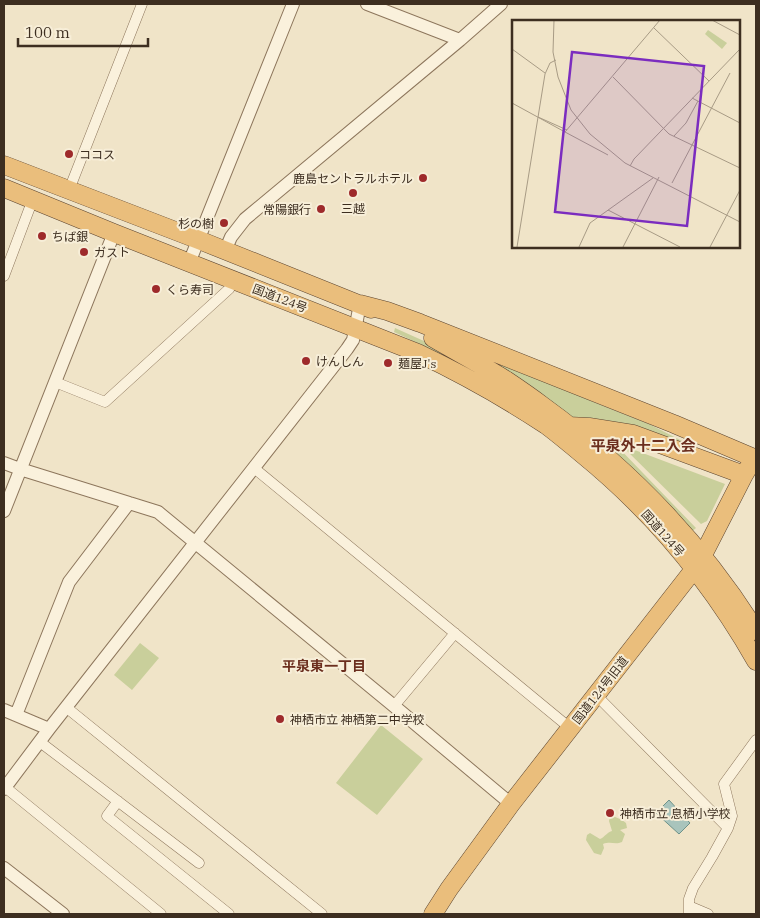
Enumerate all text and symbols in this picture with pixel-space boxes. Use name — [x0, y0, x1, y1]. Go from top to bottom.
scale bar — [18, 15, 148, 47]
inset map — [512, 20, 740, 248]
text: 100 m — [25, 23, 70, 42]
place label: ココス — [79, 147, 115, 162]
marker: ココス — [63, 148, 75, 160]
place label: 鹿島セントラルホテル — [293, 171, 413, 186]
marker: 鹿島セントラルホテル — [417, 172, 429, 184]
marker: 三越 — [347, 187, 359, 199]
place label: 三越 — [341, 201, 365, 216]
place label: 常陽銀行 — [263, 202, 311, 217]
marker: 常陽銀行 — [315, 203, 327, 215]
place label: 杉の樹 — [178, 216, 214, 231]
marker: 杉の樹 — [218, 217, 230, 229]
place label: ちば銀 — [52, 229, 88, 244]
marker: ちば銀 — [36, 230, 48, 242]
place label: ガスト — [94, 245, 130, 260]
marker: ガスト — [78, 246, 90, 258]
street label: 国道124号 — [250, 281, 310, 315]
place label: くら寿司 — [166, 282, 214, 297]
marker: くら寿司 — [150, 283, 162, 295]
place label: けんしん — [316, 354, 364, 369]
marker: けんしん — [300, 355, 312, 367]
place label: 麺屋J's — [398, 356, 436, 371]
marker: 麺屋J's — [382, 357, 394, 369]
district label: 平泉外十二入会 — [590, 436, 696, 455]
street label: 国道124号 — [638, 507, 688, 559]
street label: 国道124号旧道 — [569, 653, 631, 727]
district label: 平泉東一丁目 — [282, 657, 366, 675]
place label: 神栖市立 神栖第二中学校 — [290, 712, 425, 727]
marker: 神栖市立 神栖第二中学校 — [274, 713, 286, 725]
place label: 神栖市立 息栖小学校 — [620, 806, 731, 821]
marker: 神栖市立 息栖小学校 — [604, 807, 616, 819]

